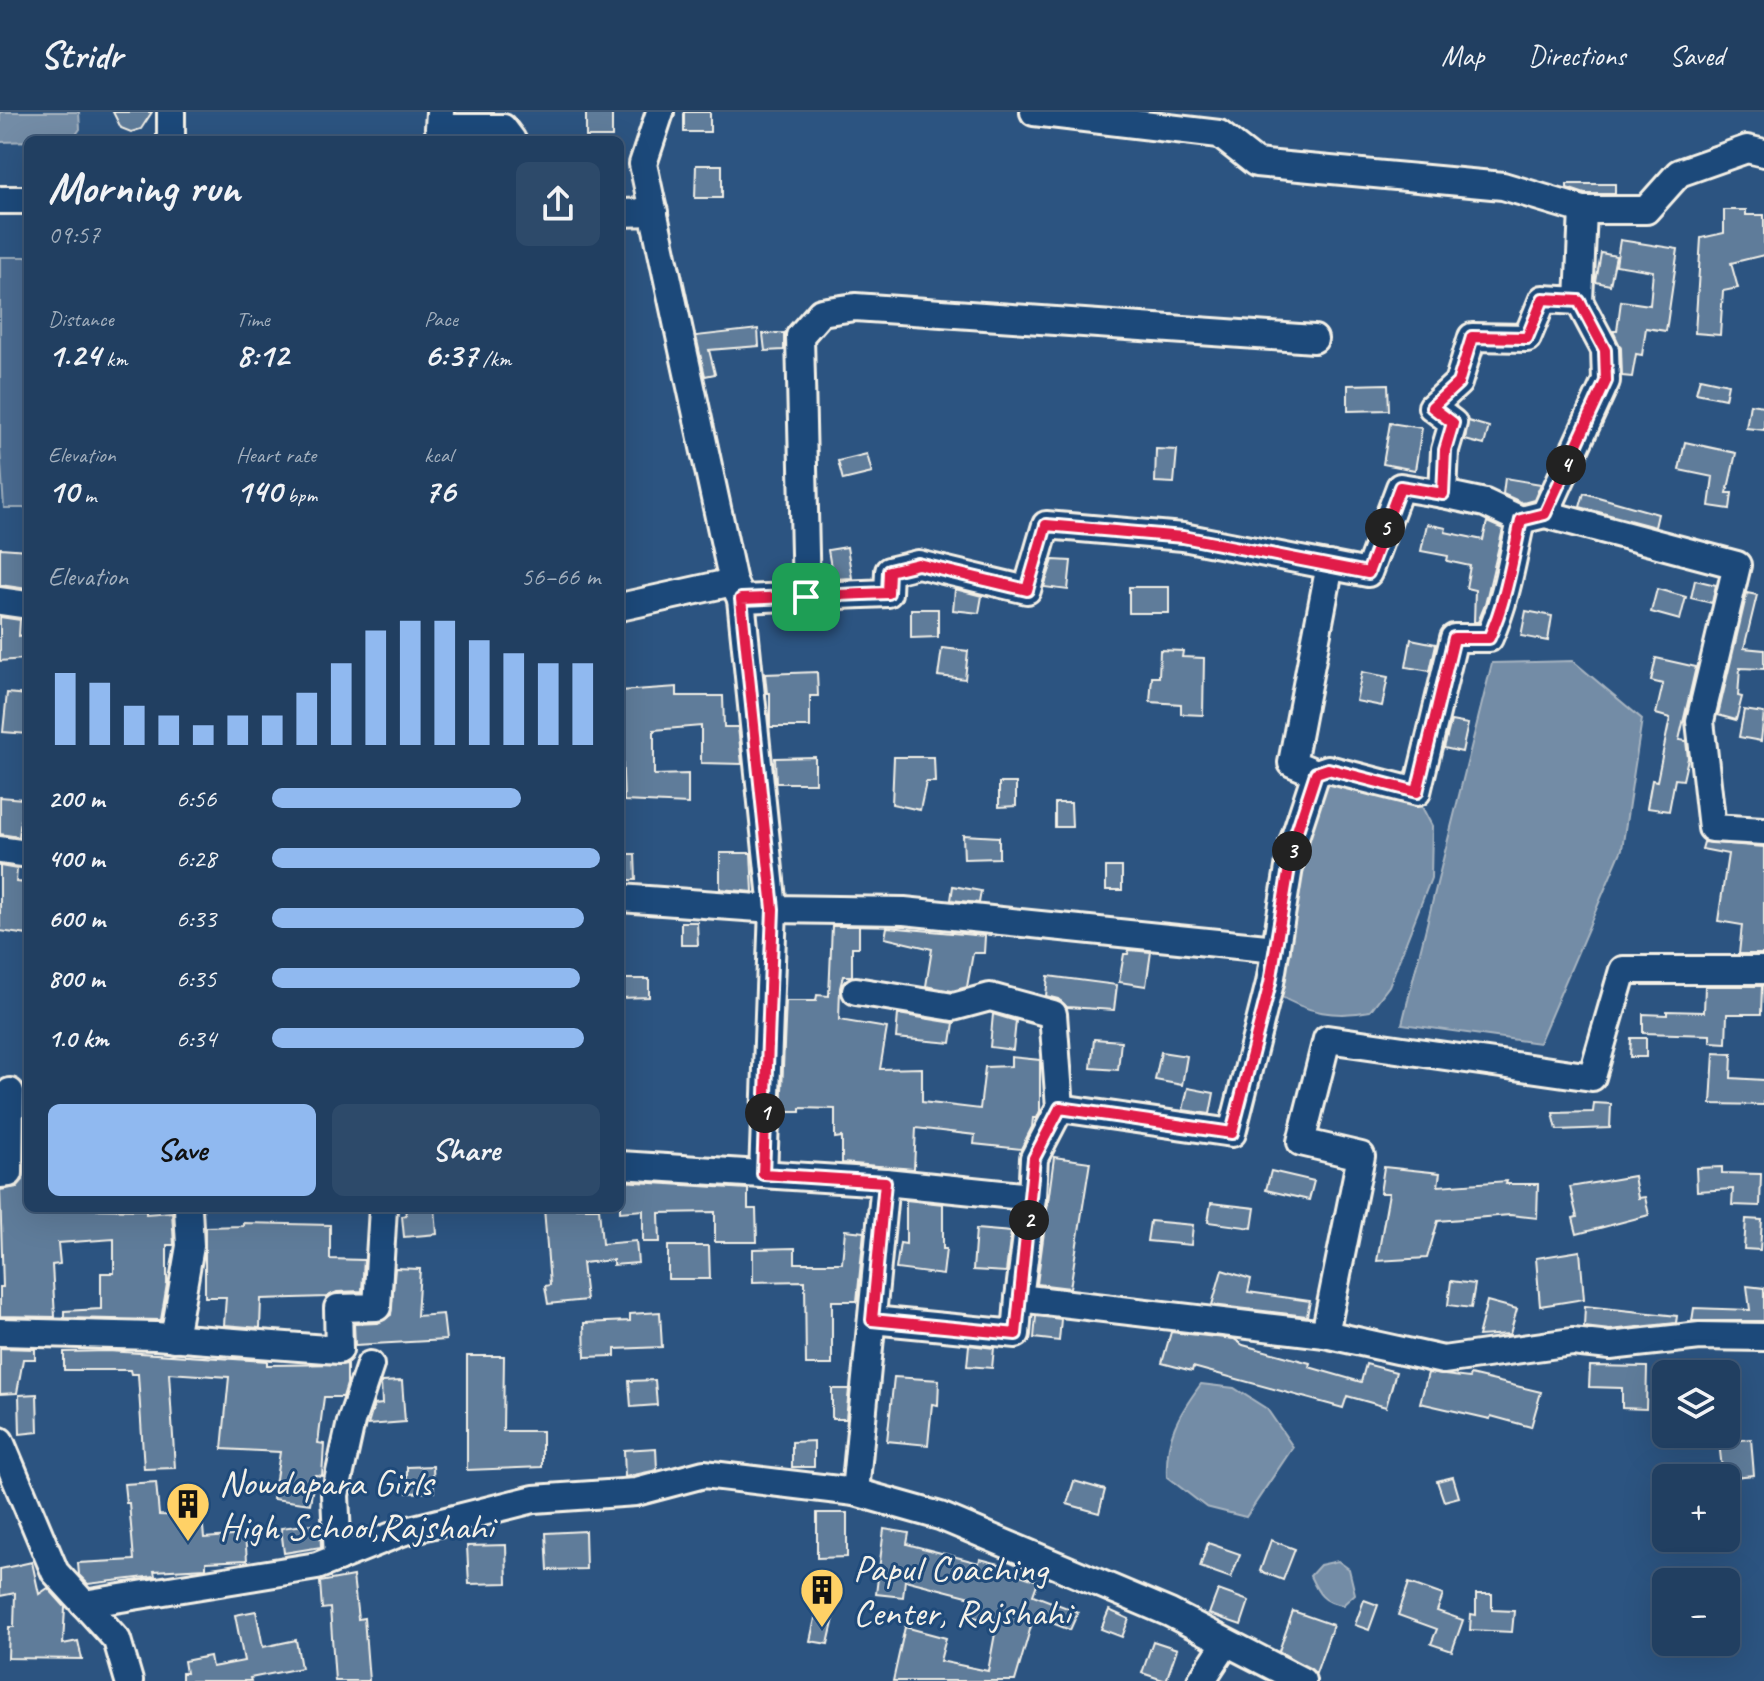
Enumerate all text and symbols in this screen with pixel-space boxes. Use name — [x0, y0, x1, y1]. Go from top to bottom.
text: Stridr — [40, 32, 122, 79]
text: Map — [1441, 38, 1484, 73]
text: Directions — [1528, 38, 1626, 73]
text: Saved — [1670, 38, 1724, 73]
text: Morning run — [48, 160, 240, 215]
button: share — [516, 162, 600, 246]
text: 09:57 — [48, 218, 100, 251]
text: Distance — [48, 305, 114, 333]
text: Time — [236, 305, 270, 333]
text: Pace — [424, 305, 458, 333]
text: 1.24 — [48, 333, 101, 376]
text: 8:12 — [236, 333, 289, 376]
text: 6:37 — [424, 333, 477, 376]
text: km — [101, 345, 127, 373]
text: /km — [477, 345, 511, 373]
text: Elevation — [48, 441, 116, 469]
text: Heart rate — [236, 441, 316, 469]
text: kcal — [424, 441, 453, 469]
pin: 4 — [1546, 445, 1586, 485]
text: 4 — [1561, 451, 1571, 479]
text: 10 — [48, 469, 79, 512]
text: 140 — [236, 469, 282, 512]
text: 76 — [424, 469, 455, 512]
text: m — [79, 481, 96, 509]
text: bpm — [282, 481, 317, 509]
pin: 5 — [1365, 508, 1405, 548]
text: 5 — [1380, 514, 1390, 542]
text: Elevation — [48, 560, 128, 593]
text: 56–66 m — [521, 560, 600, 593]
pin — [772, 563, 840, 631]
icon: arrive — [784, 575, 828, 619]
text: 200 m — [48, 782, 104, 815]
text: 6:56 — [176, 782, 216, 815]
pin: 3 — [1272, 831, 1312, 871]
text: 3 — [1287, 837, 1297, 865]
text: 400 m — [48, 842, 104, 875]
text: 6:28 — [176, 842, 216, 875]
text: 600 m — [48, 902, 105, 935]
text: 6:33 — [176, 902, 216, 935]
text: 800 m — [48, 962, 104, 995]
text: 6:35 — [176, 962, 216, 995]
text: 1.0 km — [48, 1022, 108, 1055]
text: 6:34 — [176, 1022, 216, 1055]
pin: 1 — [745, 1093, 785, 1133]
text: 1 — [760, 1099, 770, 1127]
button: Save — [48, 1104, 316, 1196]
button: Share — [332, 1104, 600, 1196]
pin: 2 — [1009, 1200, 1049, 1240]
text: 2 — [1024, 1206, 1034, 1234]
map controls — [1652, 1360, 1740, 1656]
button: layers — [1652, 1360, 1740, 1448]
place label: Nowdapara Girls High School,Rajshahi — [219, 1459, 498, 1550]
button: + — [1652, 1464, 1740, 1552]
building icon: Nowdapara Girls High School,Rajshahi — [164, 1480, 212, 1543]
place label: Papul Coaching Center, Rajshahi — [853, 1545, 1075, 1636]
building icon: Papul Coaching Center, Rajshahi — [798, 1566, 846, 1629]
button: − — [1652, 1568, 1740, 1656]

